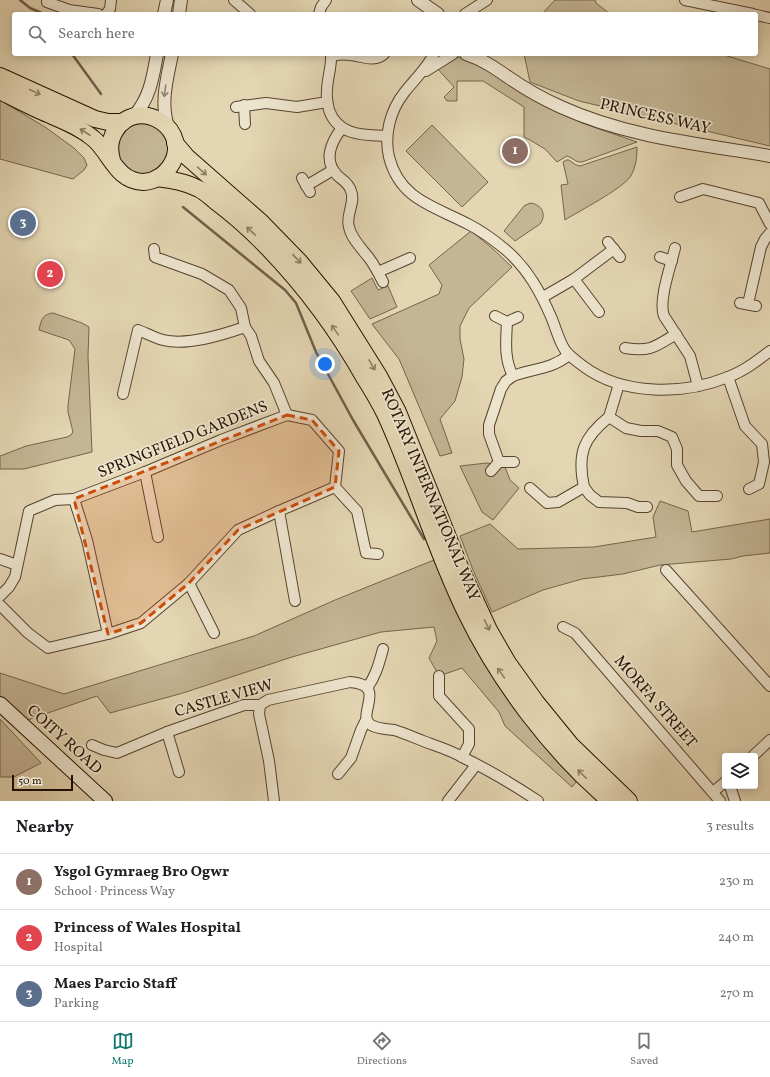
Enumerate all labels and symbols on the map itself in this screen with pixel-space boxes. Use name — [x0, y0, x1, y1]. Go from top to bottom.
one-way arrow — [161, 84, 169, 97]
one-way arrow — [29, 89, 41, 96]
street label: PRINCESS WAY — [598, 94, 712, 140]
one-way arrow — [79, 128, 91, 136]
pin: 1 — [502, 136, 528, 166]
one-way arrow — [197, 166, 207, 176]
pin: 3 — [10, 208, 36, 238]
one-way arrow — [246, 226, 256, 236]
one-way arrow — [292, 254, 301, 264]
pin: 2 — [37, 259, 63, 289]
one-way arrow — [331, 325, 339, 336]
your location — [315, 354, 335, 374]
one-way arrow — [369, 359, 377, 371]
street label: ROTARY INTERNATIONAL WAY — [375, 385, 485, 605]
street label: SPRINGFIELD GARDENS — [95, 396, 271, 484]
one-way arrow — [484, 619, 491, 631]
street label: MORFA STREET — [609, 651, 701, 753]
one-way arrow — [497, 668, 505, 679]
street label: CASTLE VIEW — [172, 674, 276, 724]
street label: COITY ROAD — [22, 700, 107, 780]
one-way arrow — [577, 769, 587, 779]
scale bar — [12, 773, 73, 792]

